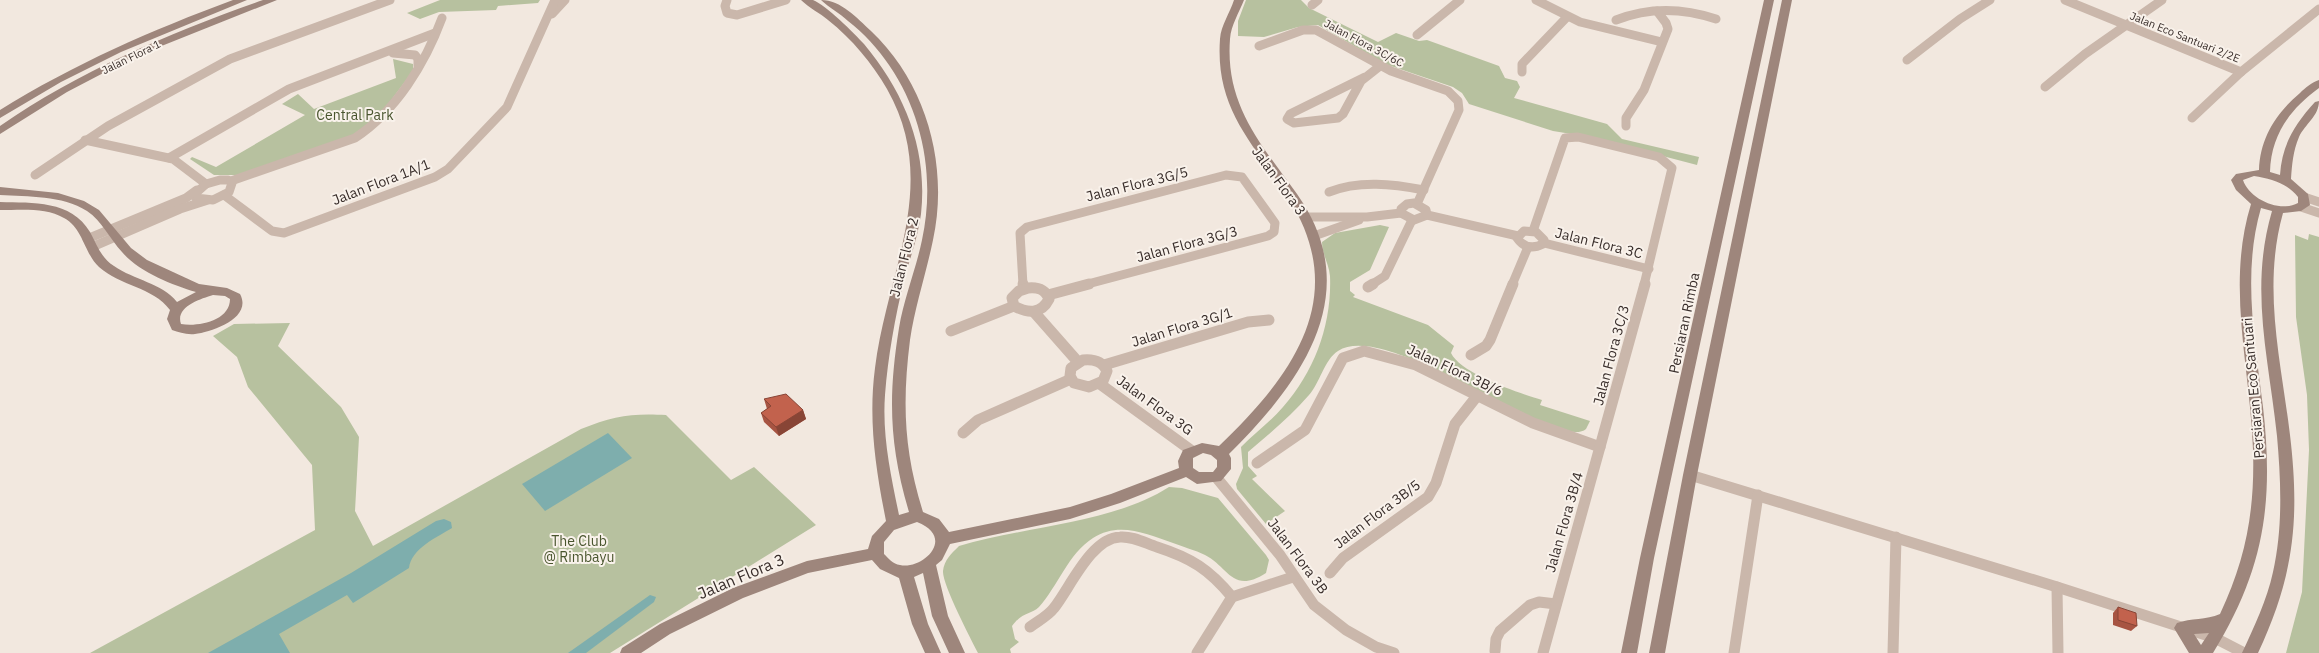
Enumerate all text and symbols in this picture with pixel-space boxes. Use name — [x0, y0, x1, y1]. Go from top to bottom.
street label: Jalan Eco Santuari 2/2E — [2128, 9, 2242, 65]
street label: Jalan Flora 3C/6C — [1322, 16, 1406, 70]
street label: Jalan Flora 1 — [99, 37, 163, 77]
park label: Central Park — [316, 106, 394, 124]
street label: Jalan Flora 3 — [1248, 143, 1310, 219]
street label: Jalan Flora 1A/1 — [329, 155, 433, 209]
street label: Jalan Flora 3G/5 — [1084, 163, 1190, 205]
street label: Jalan Flora 2 — [885, 216, 923, 298]
street label: Jalan Flora 3G/3 — [1134, 222, 1240, 266]
street label: Jalan Flora 3C — [1553, 223, 1645, 263]
street label: Persiaran Rimba — [1664, 270, 1704, 375]
street label: Jalan Flora 3G/1 — [1129, 303, 1235, 351]
street label: Jalan Flora 3C/3 — [1589, 303, 1633, 407]
street label: Persiaran Eco Santuari — [2238, 317, 2268, 459]
street label: Jalan Flora 3B/6 — [1404, 340, 1506, 400]
street label: Jalan Flora 3G — [1113, 371, 1197, 439]
street label: Jalan Flora 3B/4 — [1541, 470, 1587, 574]
street label: Jalan Flora 3B/5 — [1330, 476, 1424, 552]
street label: Jalan Flora 3B — [1264, 515, 1332, 597]
park label: The Club @ Rimbayu — [544, 532, 614, 566]
street label: Jalan Flora 3 — [695, 549, 787, 603]

